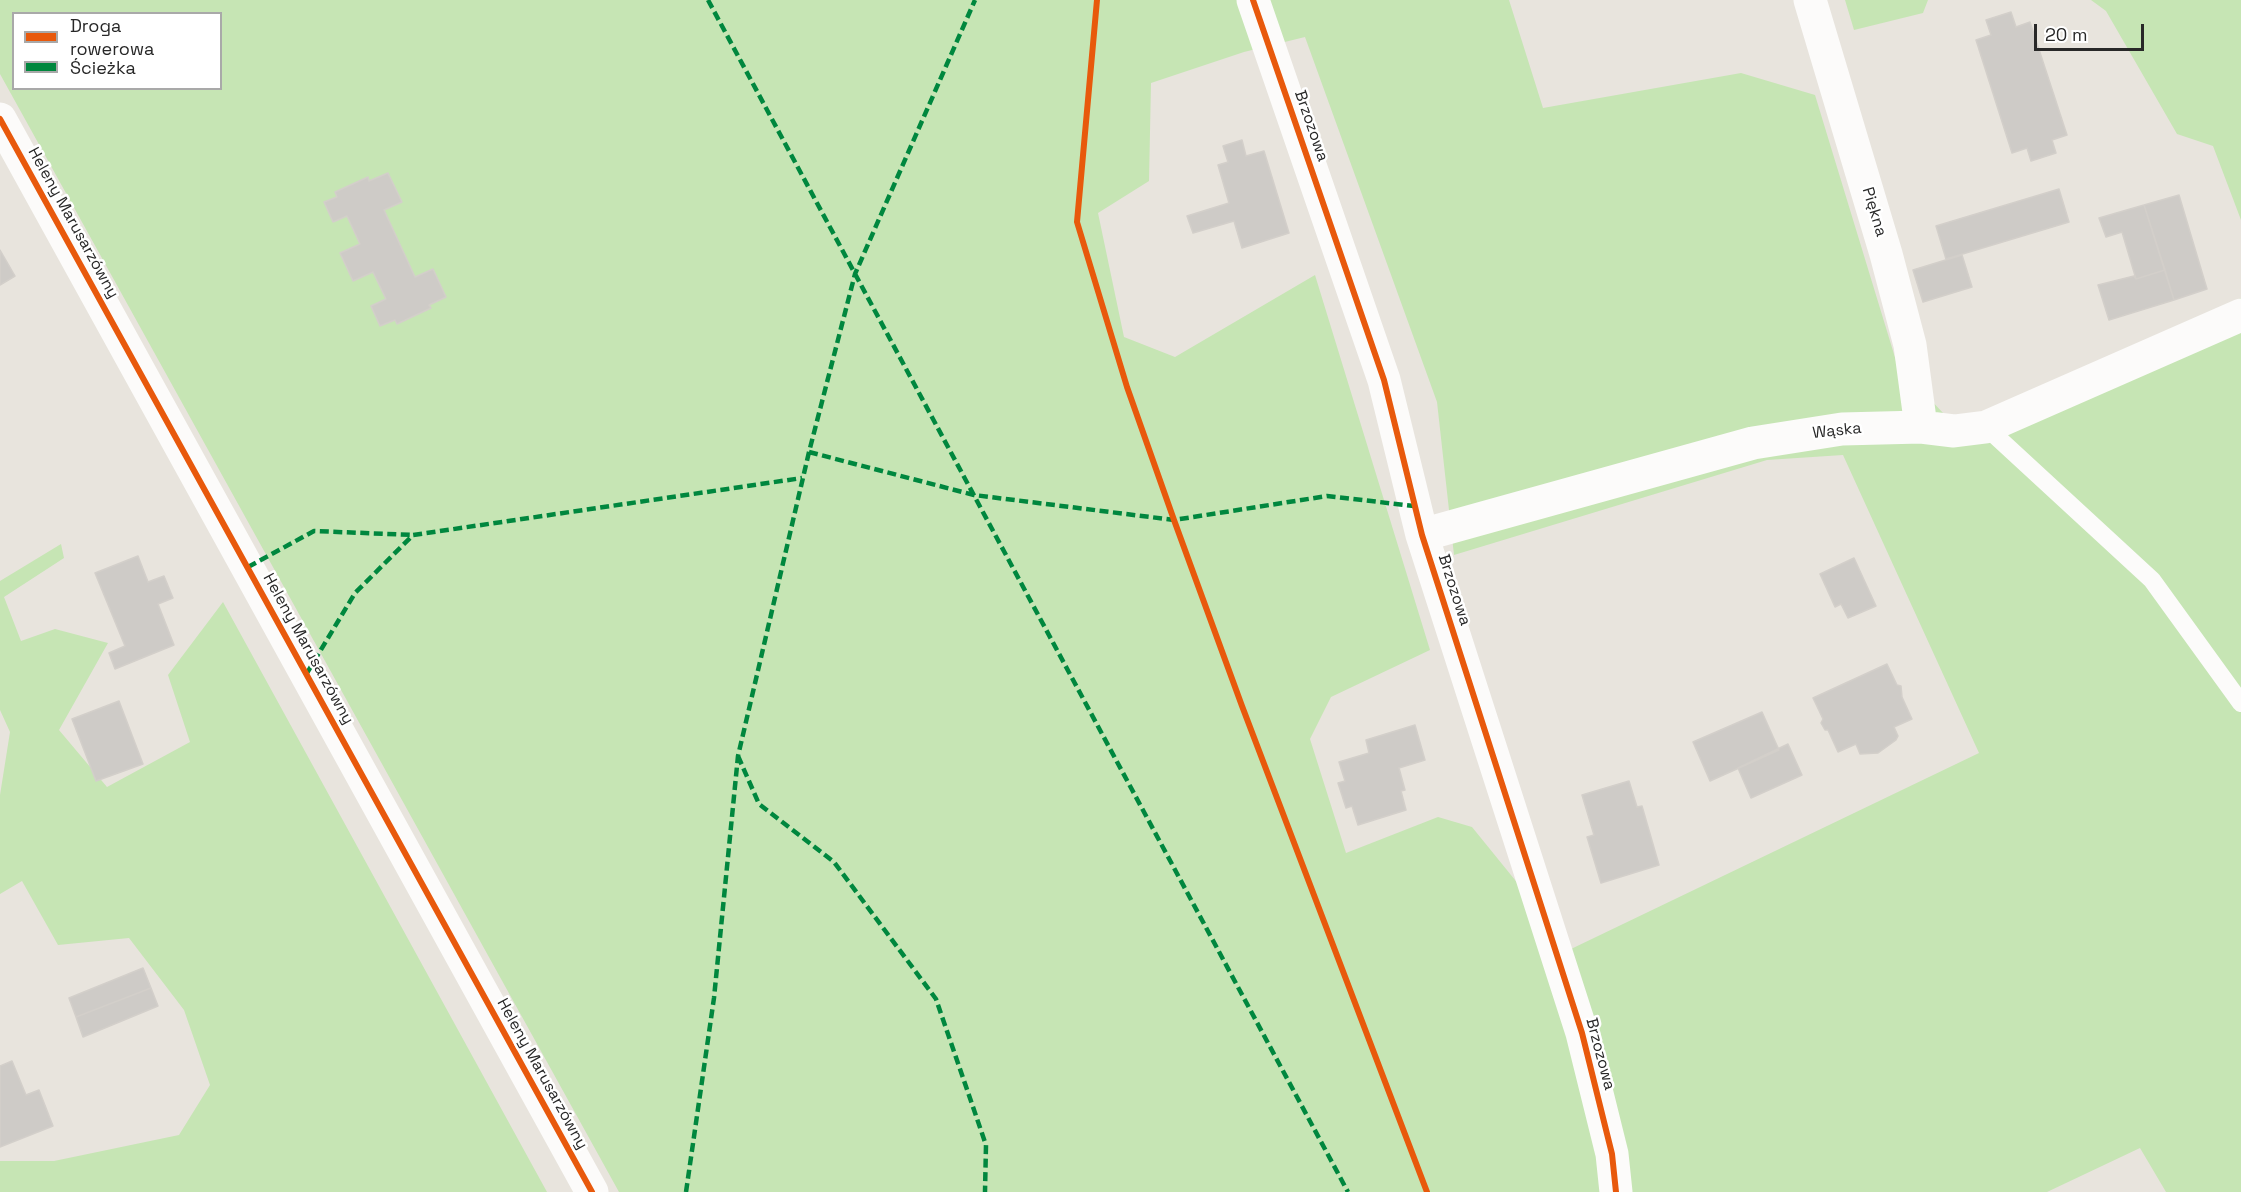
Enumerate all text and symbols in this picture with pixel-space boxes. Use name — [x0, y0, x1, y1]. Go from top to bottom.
legend — [12, 12, 222, 90]
scale bar — [2037, 12, 2146, 50]
text: Droga rowerowa — [70, 14, 154, 60]
text: 20 m — [2045, 23, 2088, 46]
text: Ścieżka — [70, 56, 136, 79]
street label: Brzozowa — [1290, 88, 1332, 164]
street label: Heleny Marusarzówny — [24, 144, 122, 302]
street label: Piękna — [1857, 185, 1891, 239]
street label: Wąska — [1812, 419, 1862, 443]
street label: Brzozowa — [1433, 552, 1475, 628]
street label: Heleny Marusarzówny — [259, 570, 357, 728]
street label: Heleny Marusarzówny — [493, 995, 591, 1153]
street label: Brzozowa — [1581, 1016, 1619, 1092]

